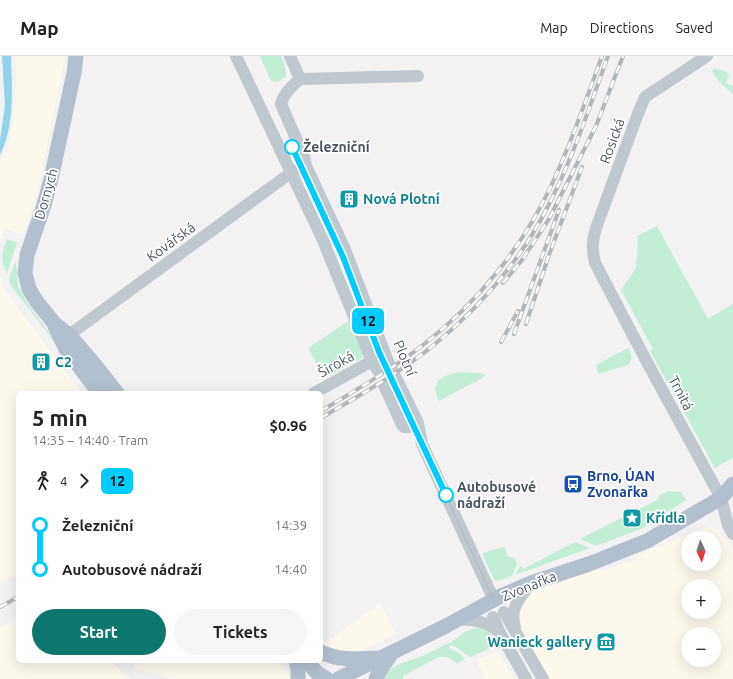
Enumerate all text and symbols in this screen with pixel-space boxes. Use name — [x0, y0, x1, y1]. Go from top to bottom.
text: Map — [20, 17, 59, 39]
text: Map — [540, 20, 568, 36]
text: Directions — [590, 20, 654, 36]
text: Saved — [676, 20, 713, 36]
street label: Rosická — [596, 116, 628, 166]
place label: Železniční — [303, 138, 370, 155]
marker: Železniční — [284, 139, 300, 155]
street label: Dornych — [31, 167, 61, 221]
building icon: Nová Plotní — [338, 188, 360, 210]
place label: Nová Plotní — [363, 191, 440, 207]
street label: Kovářská — [144, 219, 198, 265]
line badge: 12 — [350, 308, 386, 334]
text: 12 — [360, 313, 376, 329]
street label: Plotní — [390, 338, 420, 379]
street label: Široká — [315, 347, 357, 380]
building icon: C2 — [30, 351, 52, 373]
place label: C2 — [55, 354, 72, 370]
street label: Trnitá — [665, 373, 697, 413]
text: 5 min — [32, 405, 88, 430]
text: $0.96 — [269, 417, 307, 434]
text: 14:35 – 14:40 · Tram — [32, 433, 148, 447]
place label: Brno, ÚAN Zvonařka — [587, 467, 655, 500]
icon: walk — [32, 470, 54, 492]
icon: forward — [73, 470, 95, 492]
text: 12 — [109, 473, 125, 489]
bus stop icon: Brno, ÚAN Zvonařka — [562, 473, 584, 495]
text: 4 — [60, 474, 67, 488]
place label: Autobusové nádraží — [457, 479, 536, 511]
marker: Autobusové nádraží — [438, 487, 454, 503]
place icon: Křídla — [621, 507, 643, 529]
place label: Křídla — [646, 510, 685, 526]
text: Železniční — [62, 517, 133, 534]
text: 14:39 — [274, 518, 307, 532]
north arrow — [681, 531, 721, 571]
map controls — [681, 531, 721, 667]
text: Autobusové nádraží — [62, 561, 202, 578]
text: 14:40 — [274, 562, 307, 576]
street label: Zvonařka — [499, 568, 559, 604]
button: + — [681, 579, 721, 619]
button: Start — [32, 609, 166, 655]
button: Tickets — [174, 609, 307, 655]
button: − — [681, 627, 721, 667]
museum icon: Wanieck gallery — [595, 631, 617, 653]
place label: Wanieck gallery — [487, 634, 593, 650]

